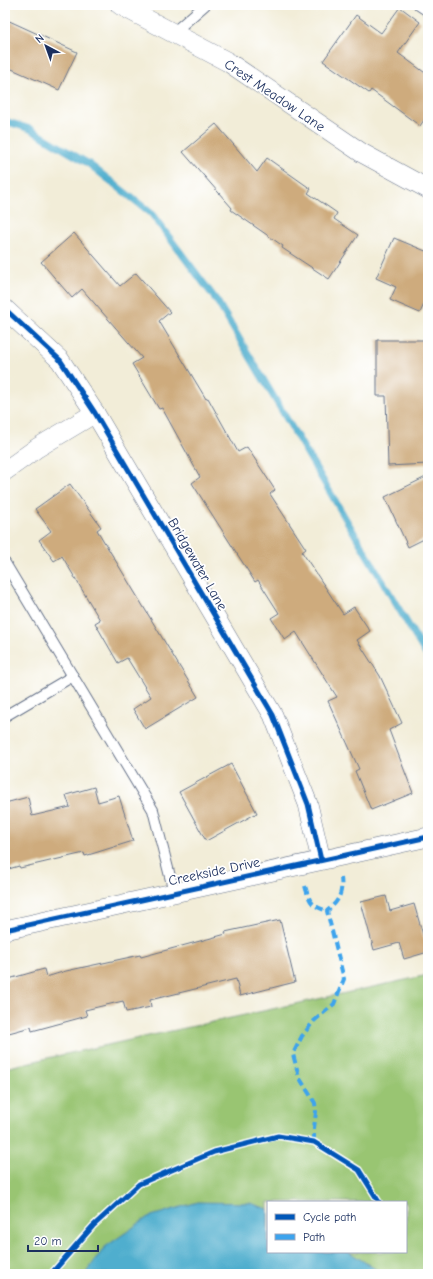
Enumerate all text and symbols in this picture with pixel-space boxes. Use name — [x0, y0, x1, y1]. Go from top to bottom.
north arrow — [26, 26, 66, 66]
text: N — [33, 32, 47, 46]
street label: Crest Meadow Lane — [221, 55, 328, 135]
street label: Bridgewater Lane — [164, 515, 231, 614]
street label: Creekside Drive — [167, 854, 261, 889]
legend — [267, 1201, 407, 1253]
text: Cycle path — [303, 1210, 356, 1224]
scale bar — [28, 1227, 98, 1253]
text: Path — [303, 1230, 325, 1244]
text: 20 m — [34, 1234, 62, 1248]

